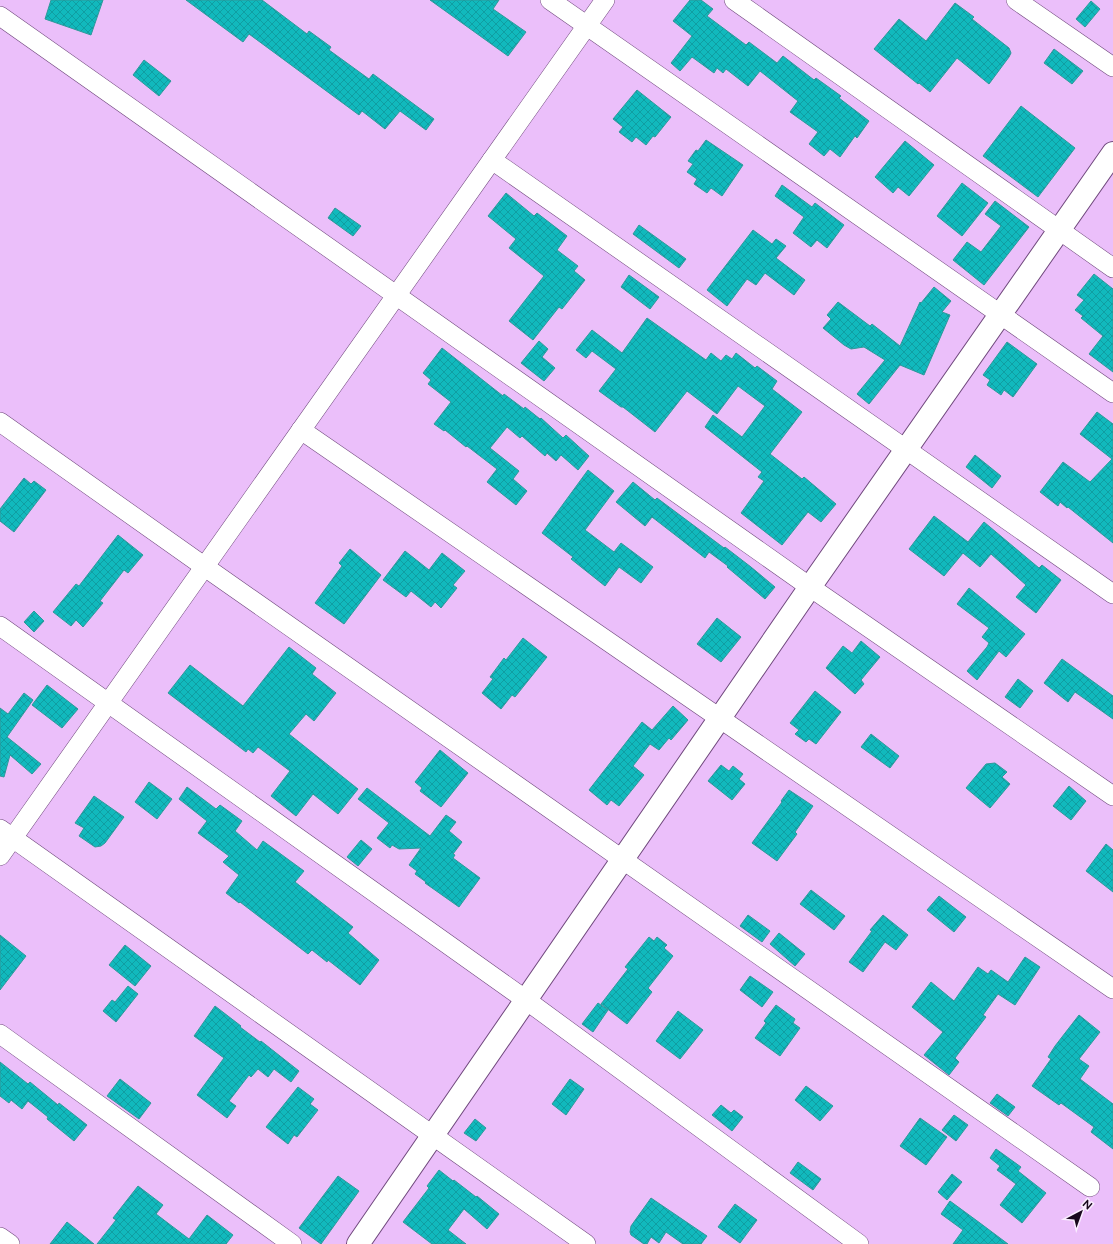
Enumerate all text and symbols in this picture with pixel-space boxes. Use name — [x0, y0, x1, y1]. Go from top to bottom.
north arrow — [1061, 1192, 1101, 1232]
text: N — [1080, 1197, 1095, 1212]

